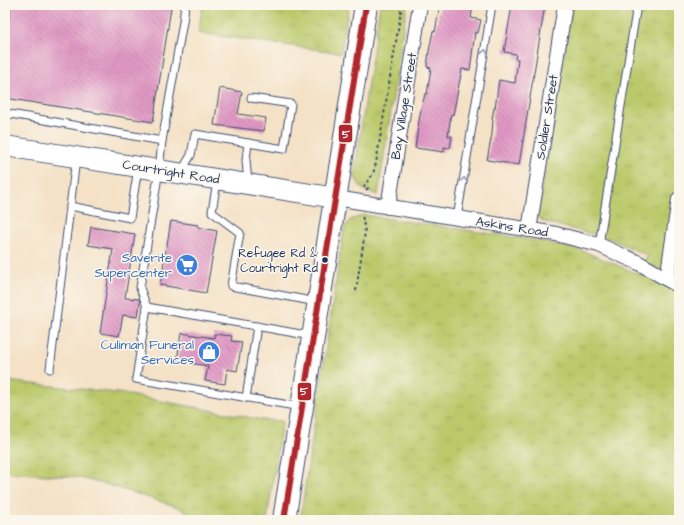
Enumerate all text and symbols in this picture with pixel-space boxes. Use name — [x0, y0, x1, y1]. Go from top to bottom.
one-way arrow — [480, 49, 489, 55]
street label: Bay Village Street — [387, 50, 422, 161]
street label: Soldier Street — [531, 72, 563, 161]
line badge: 5 — [338, 124, 353, 143]
text: 5 — [342, 127, 350, 142]
street label: Courtright Road — [121, 155, 221, 190]
one-way arrow — [459, 177, 468, 183]
street label: Askins Road — [475, 212, 550, 242]
place label: Refugee Rd & Courtright Rd — [238, 245, 318, 278]
place label: Saverite Supercenter — [94, 249, 172, 282]
supermarket icon: Saverite Supercenter — [174, 252, 200, 278]
marker: Refugee Rd & Courtright Rd — [320, 255, 330, 265]
place label: Culiman Funeral Services — [101, 336, 194, 369]
shop icon: Culiman Funeral Services — [196, 339, 222, 365]
line badge: 5 — [297, 382, 312, 401]
text: 5 — [300, 384, 308, 399]

